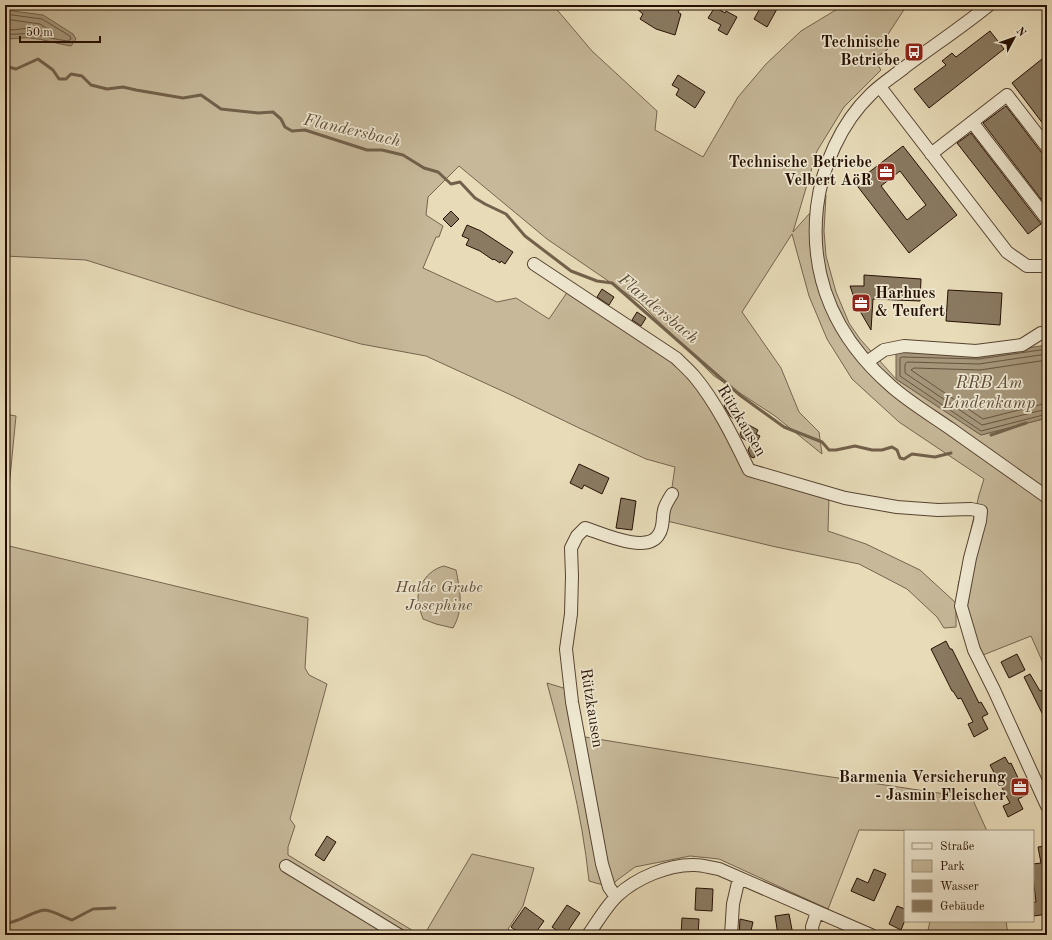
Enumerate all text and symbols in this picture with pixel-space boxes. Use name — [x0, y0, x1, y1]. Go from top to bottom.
scale bar — [20, 18, 100, 44]
north arrow — [994, 18, 1034, 58]
text: 50 m — [26, 26, 53, 39]
text: N — [1014, 26, 1028, 40]
place label: Technische Betriebe — [821, 35, 900, 69]
bus stop icon: Technische Betriebe — [903, 41, 925, 63]
water label: Flandersbach — [301, 111, 402, 150]
place label: Technische Betriebe Velbert AöR — [729, 155, 872, 189]
office icon: Technische Betriebe Velbert AöR — [875, 161, 897, 183]
water label: Flandersbach — [614, 270, 702, 347]
place label: Harhues & Teufert — [875, 286, 945, 320]
office icon: Harhues & Teufert — [850, 292, 872, 314]
water label: RRB Am Lindenkamp — [942, 375, 1036, 412]
street label: Rützkausen — [713, 382, 769, 460]
park label: Halde Grube Josephine — [394, 580, 483, 614]
street label: Rützkausen — [577, 667, 605, 749]
place label: Barmenia Versicherung - Jasmin Fleischer — [839, 770, 1006, 804]
office icon: Barmenia Versicherung - Jasmin Fleischer — [1009, 776, 1031, 798]
legend — [904, 830, 1034, 922]
text: Straße — [940, 841, 975, 853]
text: Park — [940, 861, 965, 873]
text: Wasser — [940, 881, 979, 893]
text: Gebäude — [940, 901, 985, 913]

